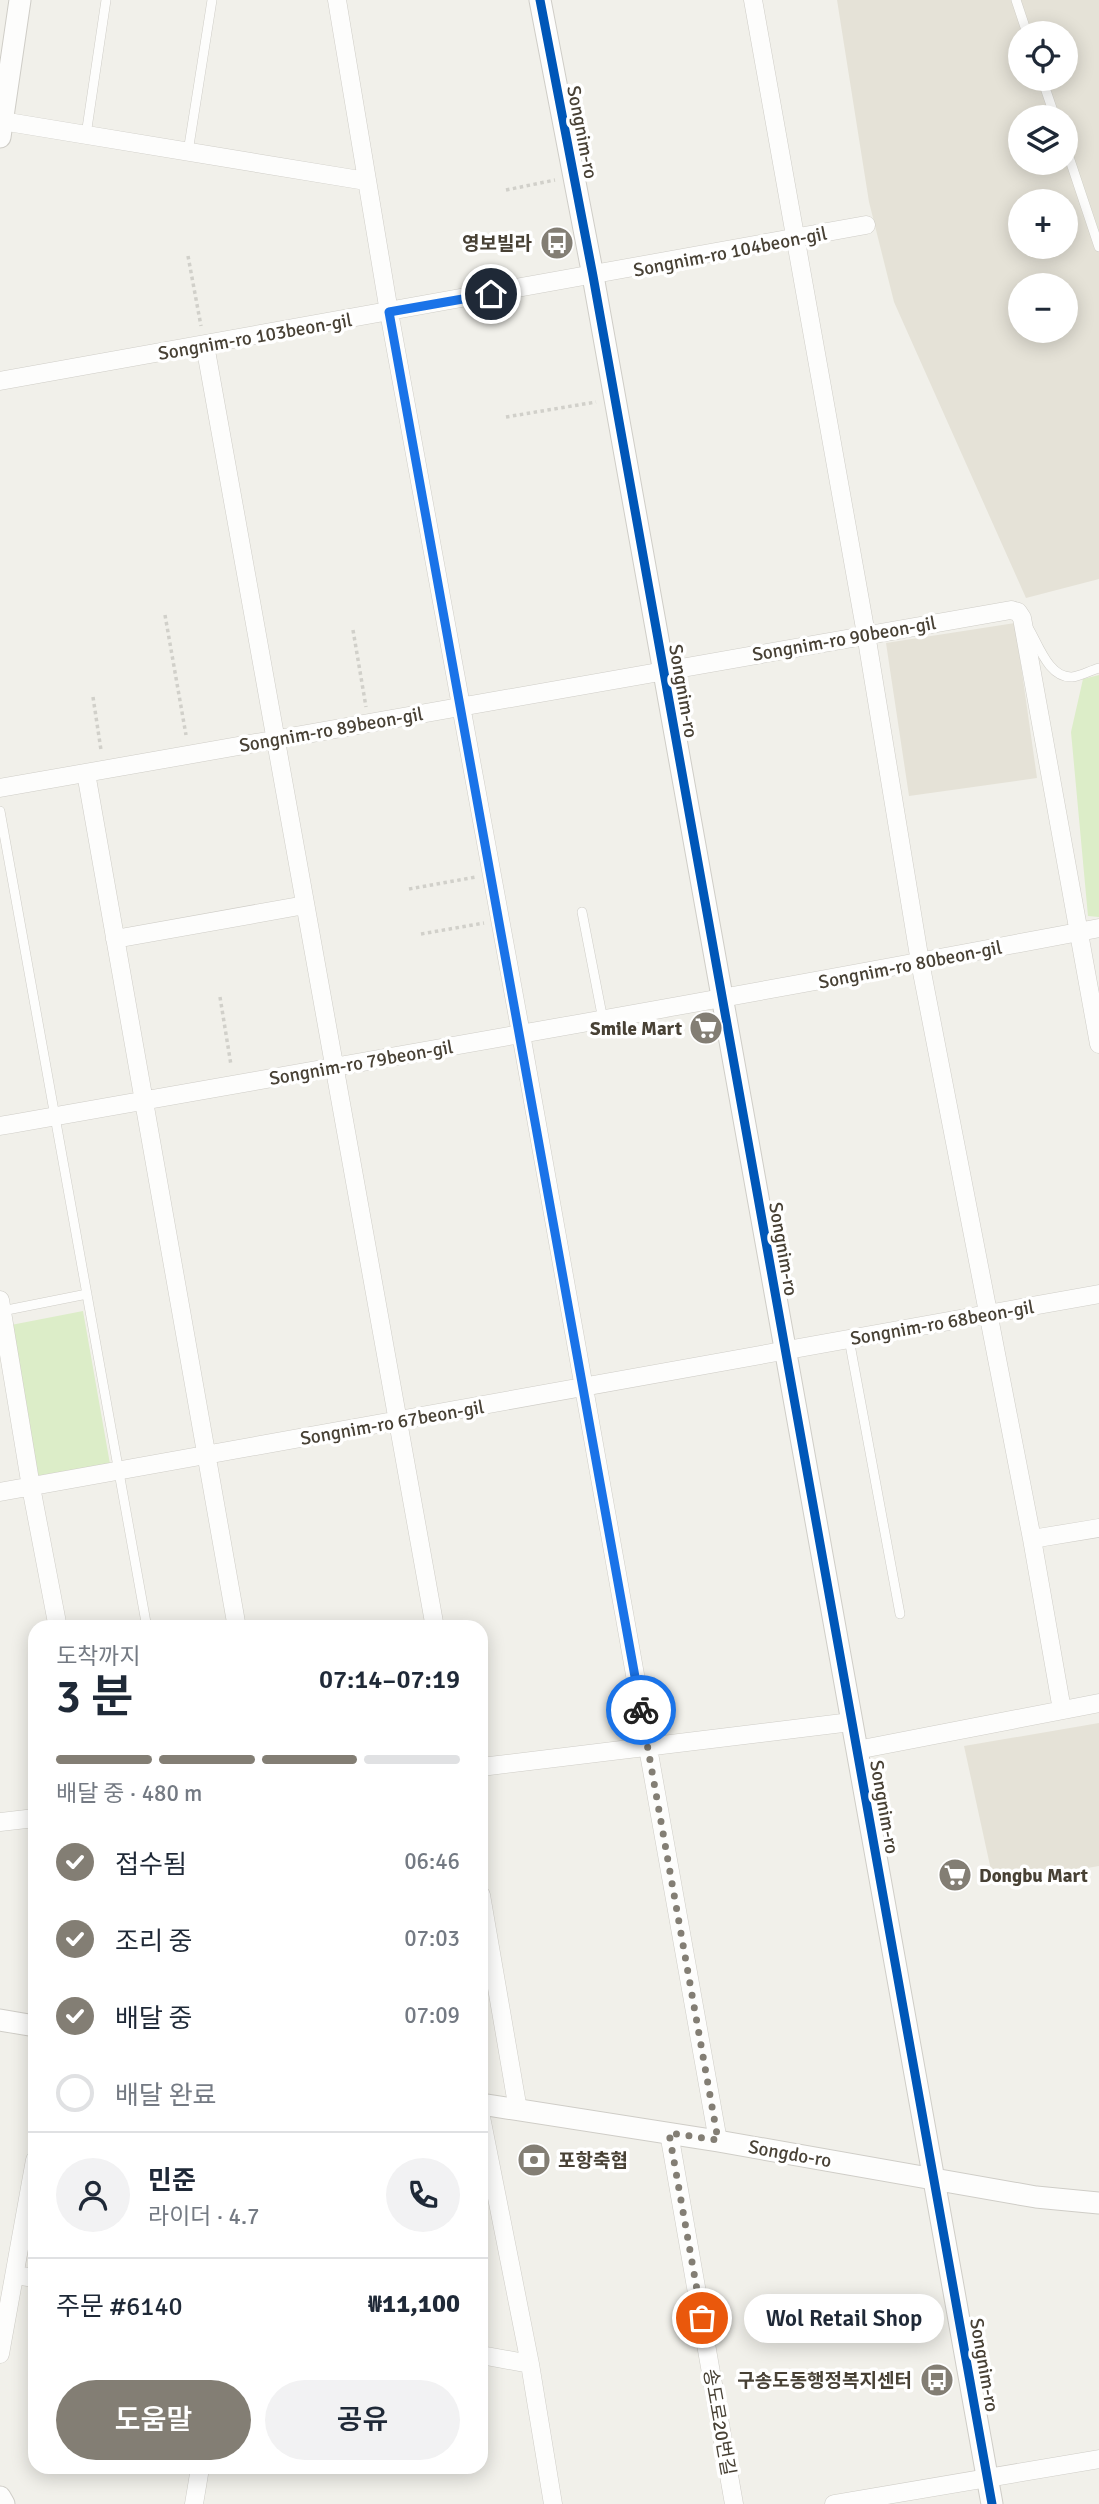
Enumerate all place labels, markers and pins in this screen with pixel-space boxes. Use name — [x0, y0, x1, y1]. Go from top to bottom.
bus stop icon: 영보빌라 — [538, 224, 576, 262]
place label: 영보빌라 — [462, 232, 533, 256]
pin — [461, 264, 521, 324]
supermarket icon: Smile Mart — [687, 1009, 725, 1047]
place label: Smile Mart — [590, 1017, 682, 1041]
supermarket icon: Dongbu Mart — [936, 1856, 974, 1894]
place label: Dongbu Mart — [979, 1864, 1088, 1888]
bank icon: 포항축협 — [515, 2141, 553, 2179]
place label: 포항축협 — [558, 2149, 628, 2173]
pin — [672, 2288, 732, 2348]
callout: Wol Retail Shop — [744, 2294, 944, 2342]
bus stop icon: 구송도동행정복지센터 — [918, 2361, 956, 2399]
place label: 구송도동행정복지센터 — [737, 2369, 912, 2393]

